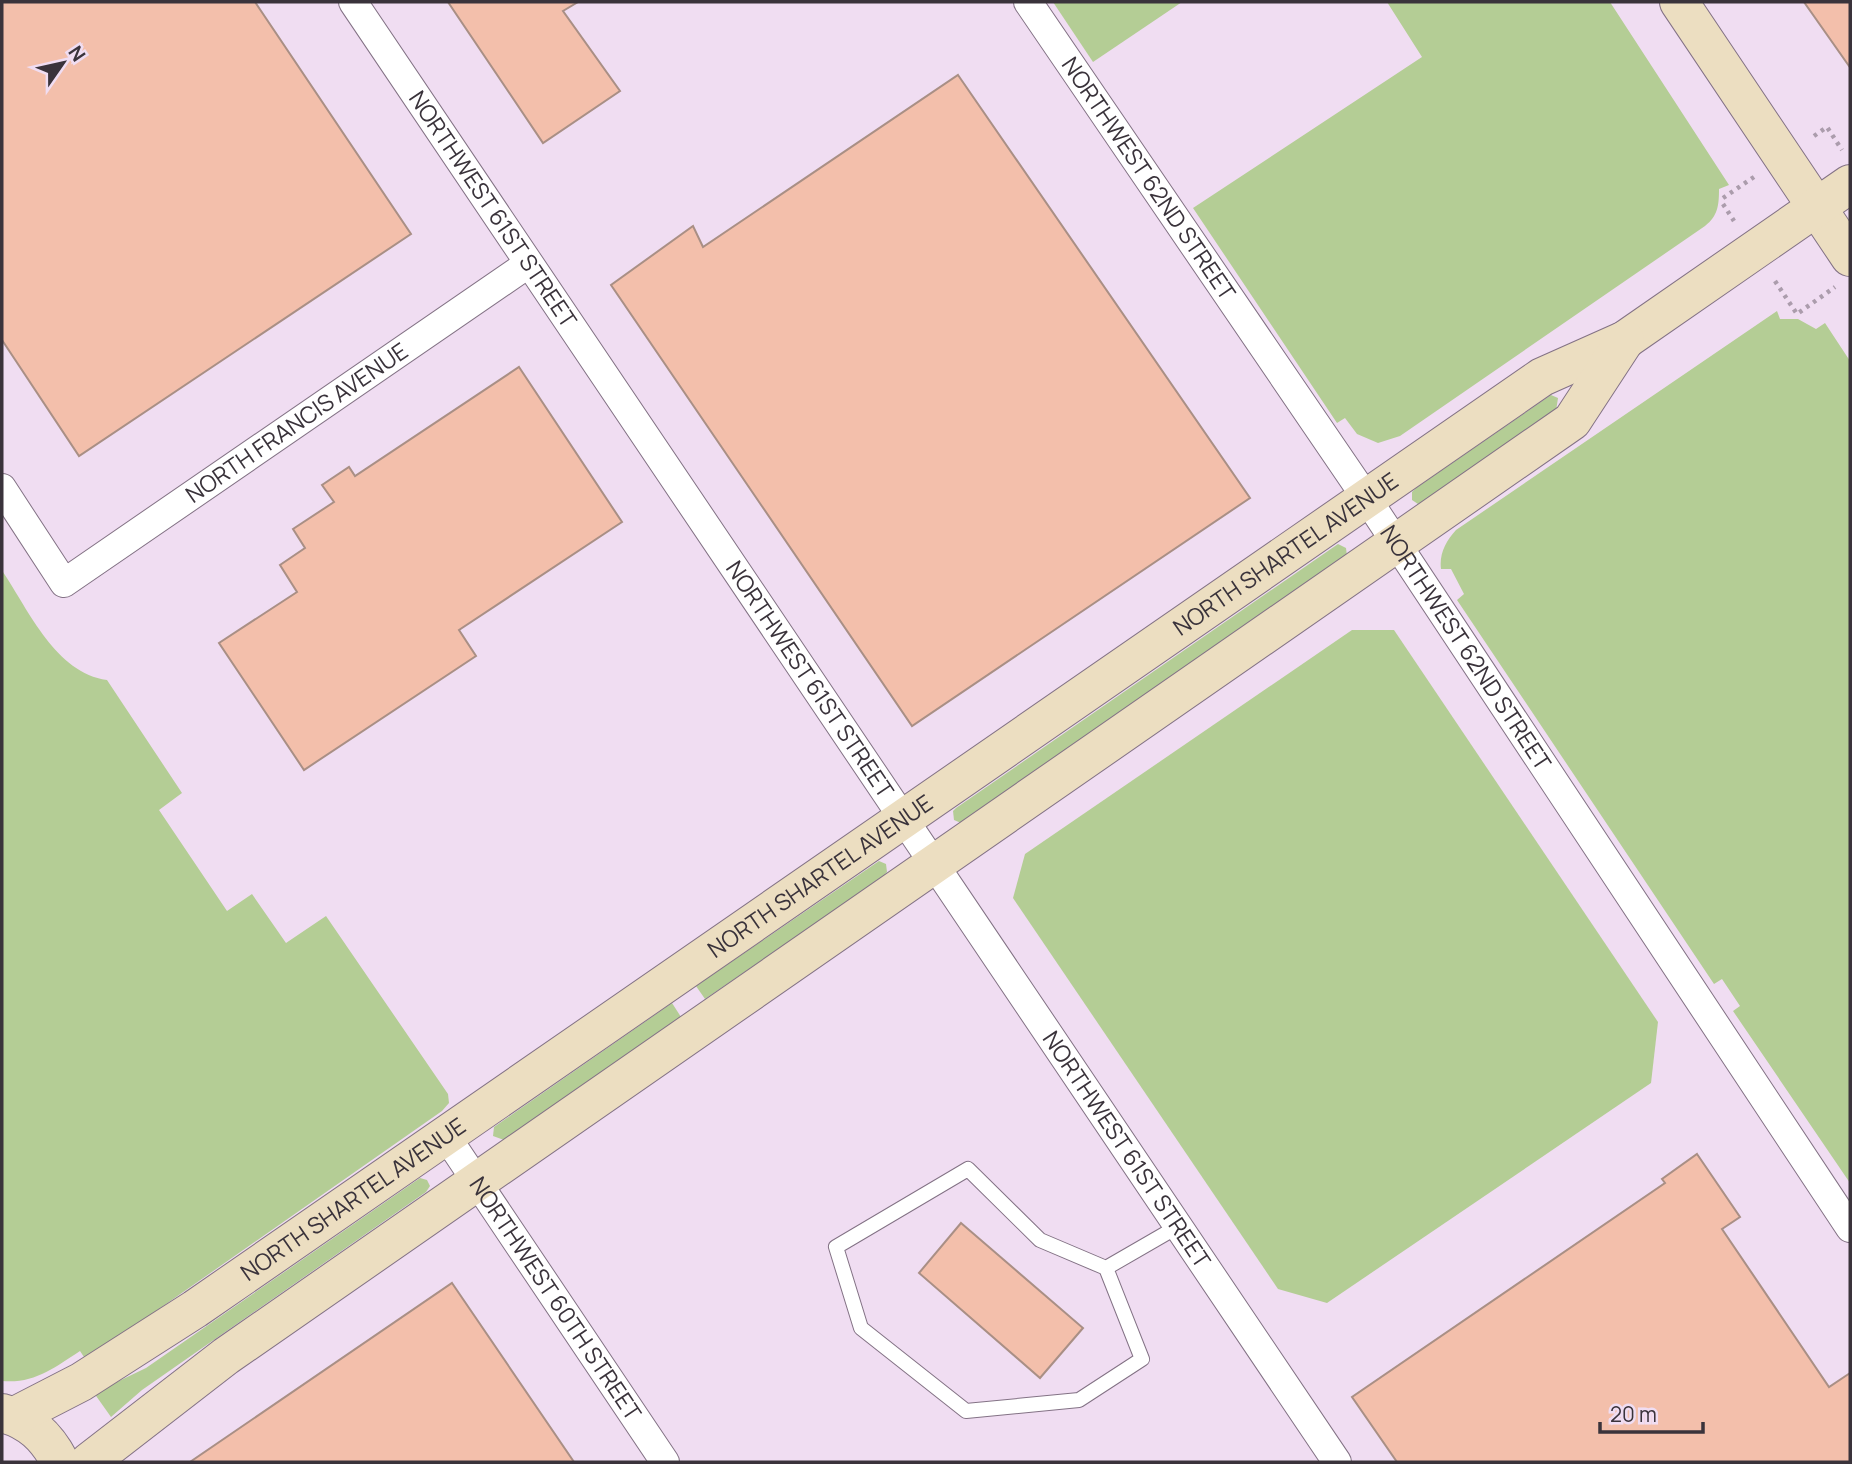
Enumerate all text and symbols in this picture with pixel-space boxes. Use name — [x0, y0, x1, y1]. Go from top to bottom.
north arrow — [28, 28, 98, 98]
text: N — [62, 41, 92, 66]
street label: NORTHWEST 62ND STREET — [1055, 50, 1244, 306]
street label: NORTHWEST 61ST STREET — [402, 84, 585, 334]
street label: NORTH FRANCIS AVENUE — [179, 334, 414, 510]
street label: NORTH SHARTEL AVENUE — [1166, 464, 1404, 643]
street label: NORTHWEST 62ND STREET — [1374, 518, 1559, 776]
street label: NORTHWEST 61ST STREET — [719, 554, 902, 804]
street label: NORTH SHARTEL AVENUE — [701, 786, 939, 965]
street label: NORTHWEST 61ST STREET — [1036, 1024, 1219, 1274]
street label: NORTH SHARTEL AVENUE — [234, 1110, 472, 1288]
street label: NORTHWEST 60TH STREET — [463, 1170, 650, 1426]
scale bar — [1600, 1390, 1703, 1434]
text: 20 m — [1610, 1400, 1657, 1428]

